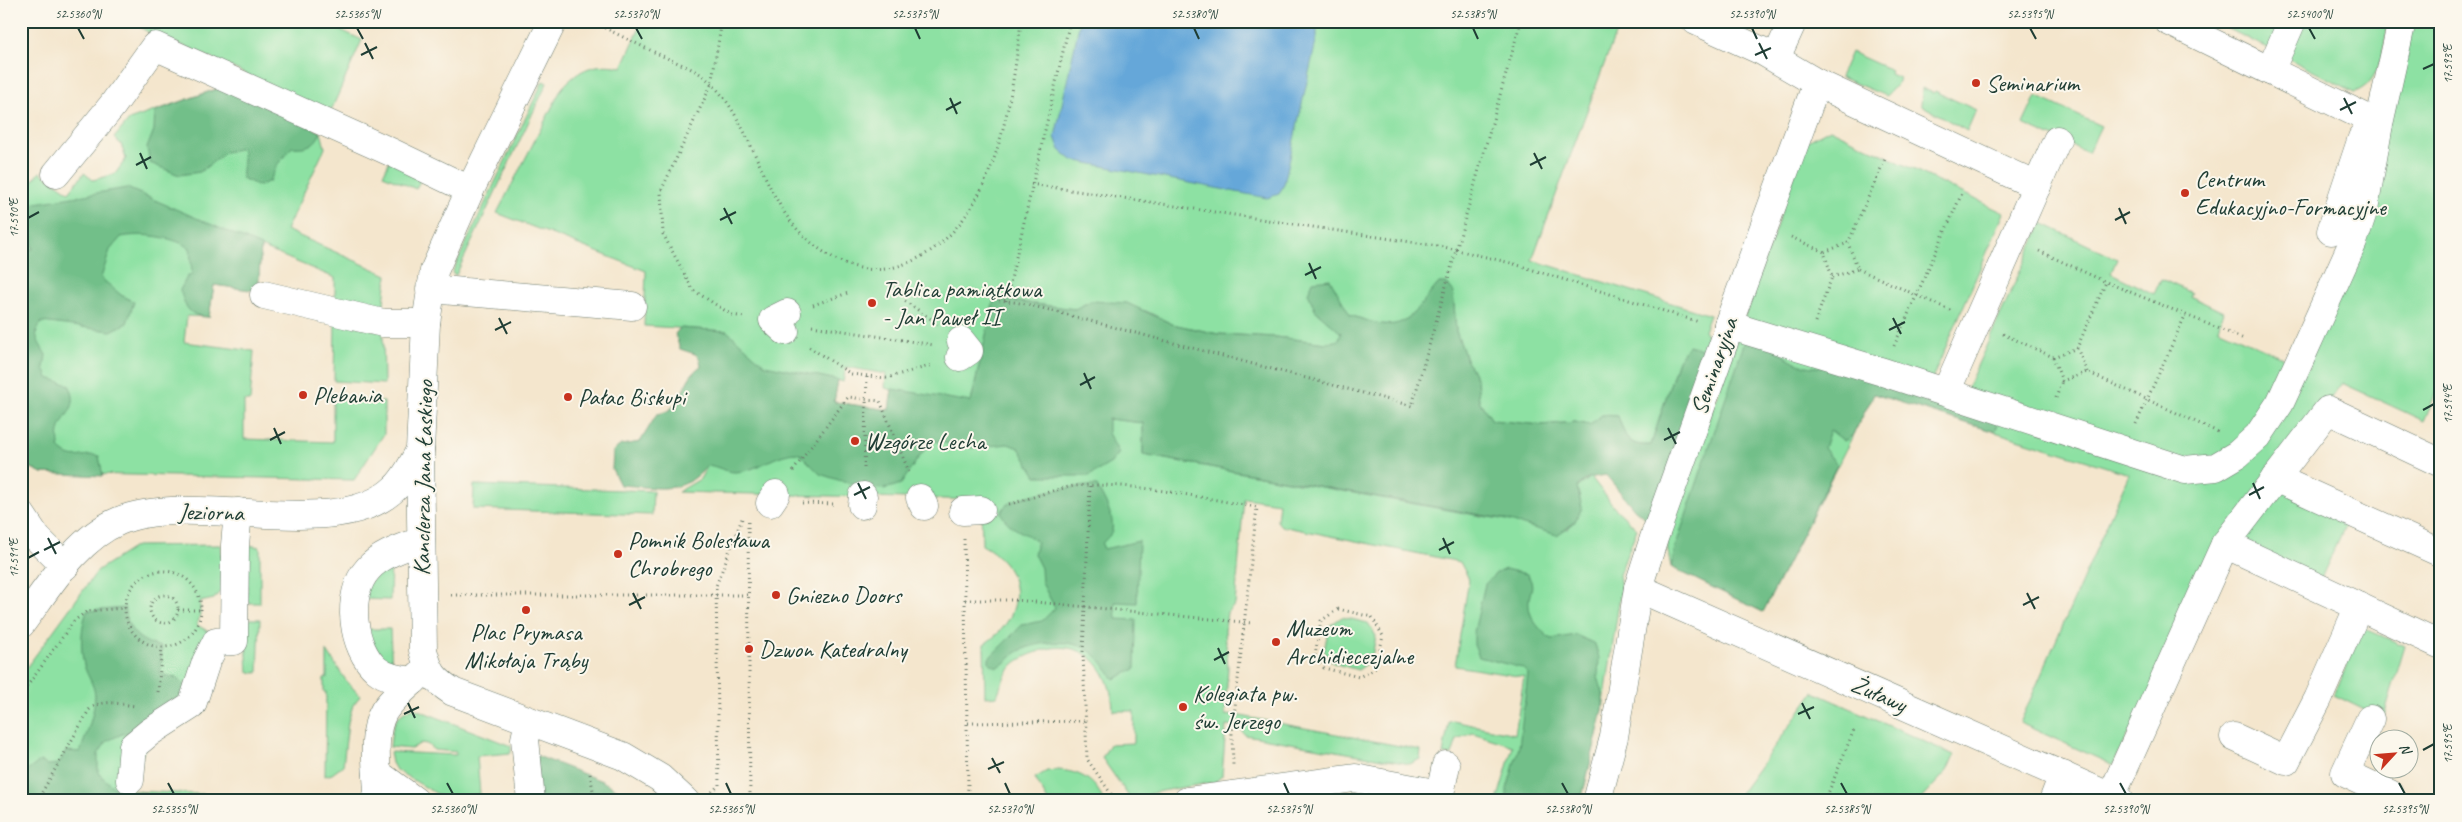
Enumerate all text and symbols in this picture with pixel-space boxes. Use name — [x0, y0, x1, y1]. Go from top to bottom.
text: 52.5360°N — [55, 6, 102, 22]
text: 52.5365°N — [334, 6, 381, 22]
text: 52.5370°N — [613, 6, 660, 22]
text: 52.5375°N — [892, 6, 939, 22]
text: 52.5380°N — [1171, 6, 1218, 22]
text: 52.5385°N — [1450, 6, 1497, 22]
text: 52.5390°N — [1729, 6, 1776, 22]
text: 52.5395°N — [2007, 6, 2054, 22]
text: 52.5400°N — [2286, 6, 2333, 22]
text: 17.593°E — [2440, 43, 2456, 84]
place label: Seminarium — [1986, 68, 2082, 98]
marker: Seminarium — [1970, 77, 1982, 89]
place label: Centrum Edukacyjno-Formacyjne — [2195, 164, 2388, 222]
marker: Centrum Edukacyjno-Formacyjne — [2179, 187, 2191, 199]
text: 17.590°E — [6, 197, 22, 238]
place label: Tablica pamiątkowa - Jan Paweł II — [882, 274, 1043, 332]
marker: Tablica pamiątkowa - Jan Paweł II — [866, 297, 878, 309]
street label: Seminaryjna — [1683, 312, 1745, 418]
street label: Kanclerza Jana Łaskiego — [406, 379, 440, 576]
place label: Plebania — [313, 380, 384, 410]
place label: Pałac Biskupi — [578, 382, 688, 412]
text: 17.594°E — [2440, 383, 2456, 424]
marker: Plebania — [297, 389, 309, 401]
marker: Pałac Biskupi — [562, 391, 574, 403]
place label: Wzgórze Lecha — [865, 426, 987, 456]
marker: Wzgórze Lecha — [849, 435, 861, 447]
street label: Jeziorna — [177, 496, 245, 528]
place label: Pomnik Bolesława Chrobrego — [628, 525, 770, 583]
text: 17.591°E — [6, 537, 22, 578]
marker: Pomnik Bolesława Chrobrego — [612, 548, 624, 560]
place label: Gniezno Doors — [786, 580, 903, 610]
marker: Gniezno Doors — [770, 589, 782, 601]
marker: Plac Prymasa Mikołaja Trąby — [520, 604, 532, 616]
place label: Muzeum Archidiecezjalne — [1286, 613, 1415, 671]
place label: Plac Prymasa Mikołaja Trąby — [465, 617, 589, 675]
place label: Dzwon Katedralny — [759, 634, 909, 664]
marker: Muzeum Archidiecezjalne — [1270, 636, 1282, 648]
marker: Dzwon Katedralny — [743, 643, 755, 655]
street label: Żuławy — [1847, 669, 1913, 720]
place label: Kolegiata pw. św. Jerzego — [1193, 678, 1297, 736]
marker: Kolegiata pw. św. Jerzego — [1177, 701, 1189, 713]
text: 17.595°E — [2440, 723, 2456, 764]
north arrow — [2370, 730, 2420, 780]
text: N — [2396, 741, 2416, 758]
text: 52.5355°N — [151, 801, 198, 817]
text: 52.5360°N — [430, 801, 477, 817]
text: 52.5365°N — [708, 801, 755, 817]
text: 52.5370°N — [987, 801, 1034, 817]
text: 52.5375°N — [1266, 801, 1313, 817]
text: 52.5380°N — [1545, 801, 1592, 817]
text: 52.5385°N — [1824, 801, 1871, 817]
text: 52.5390°N — [2103, 801, 2150, 817]
text: 52.5395°N — [2382, 801, 2429, 817]

